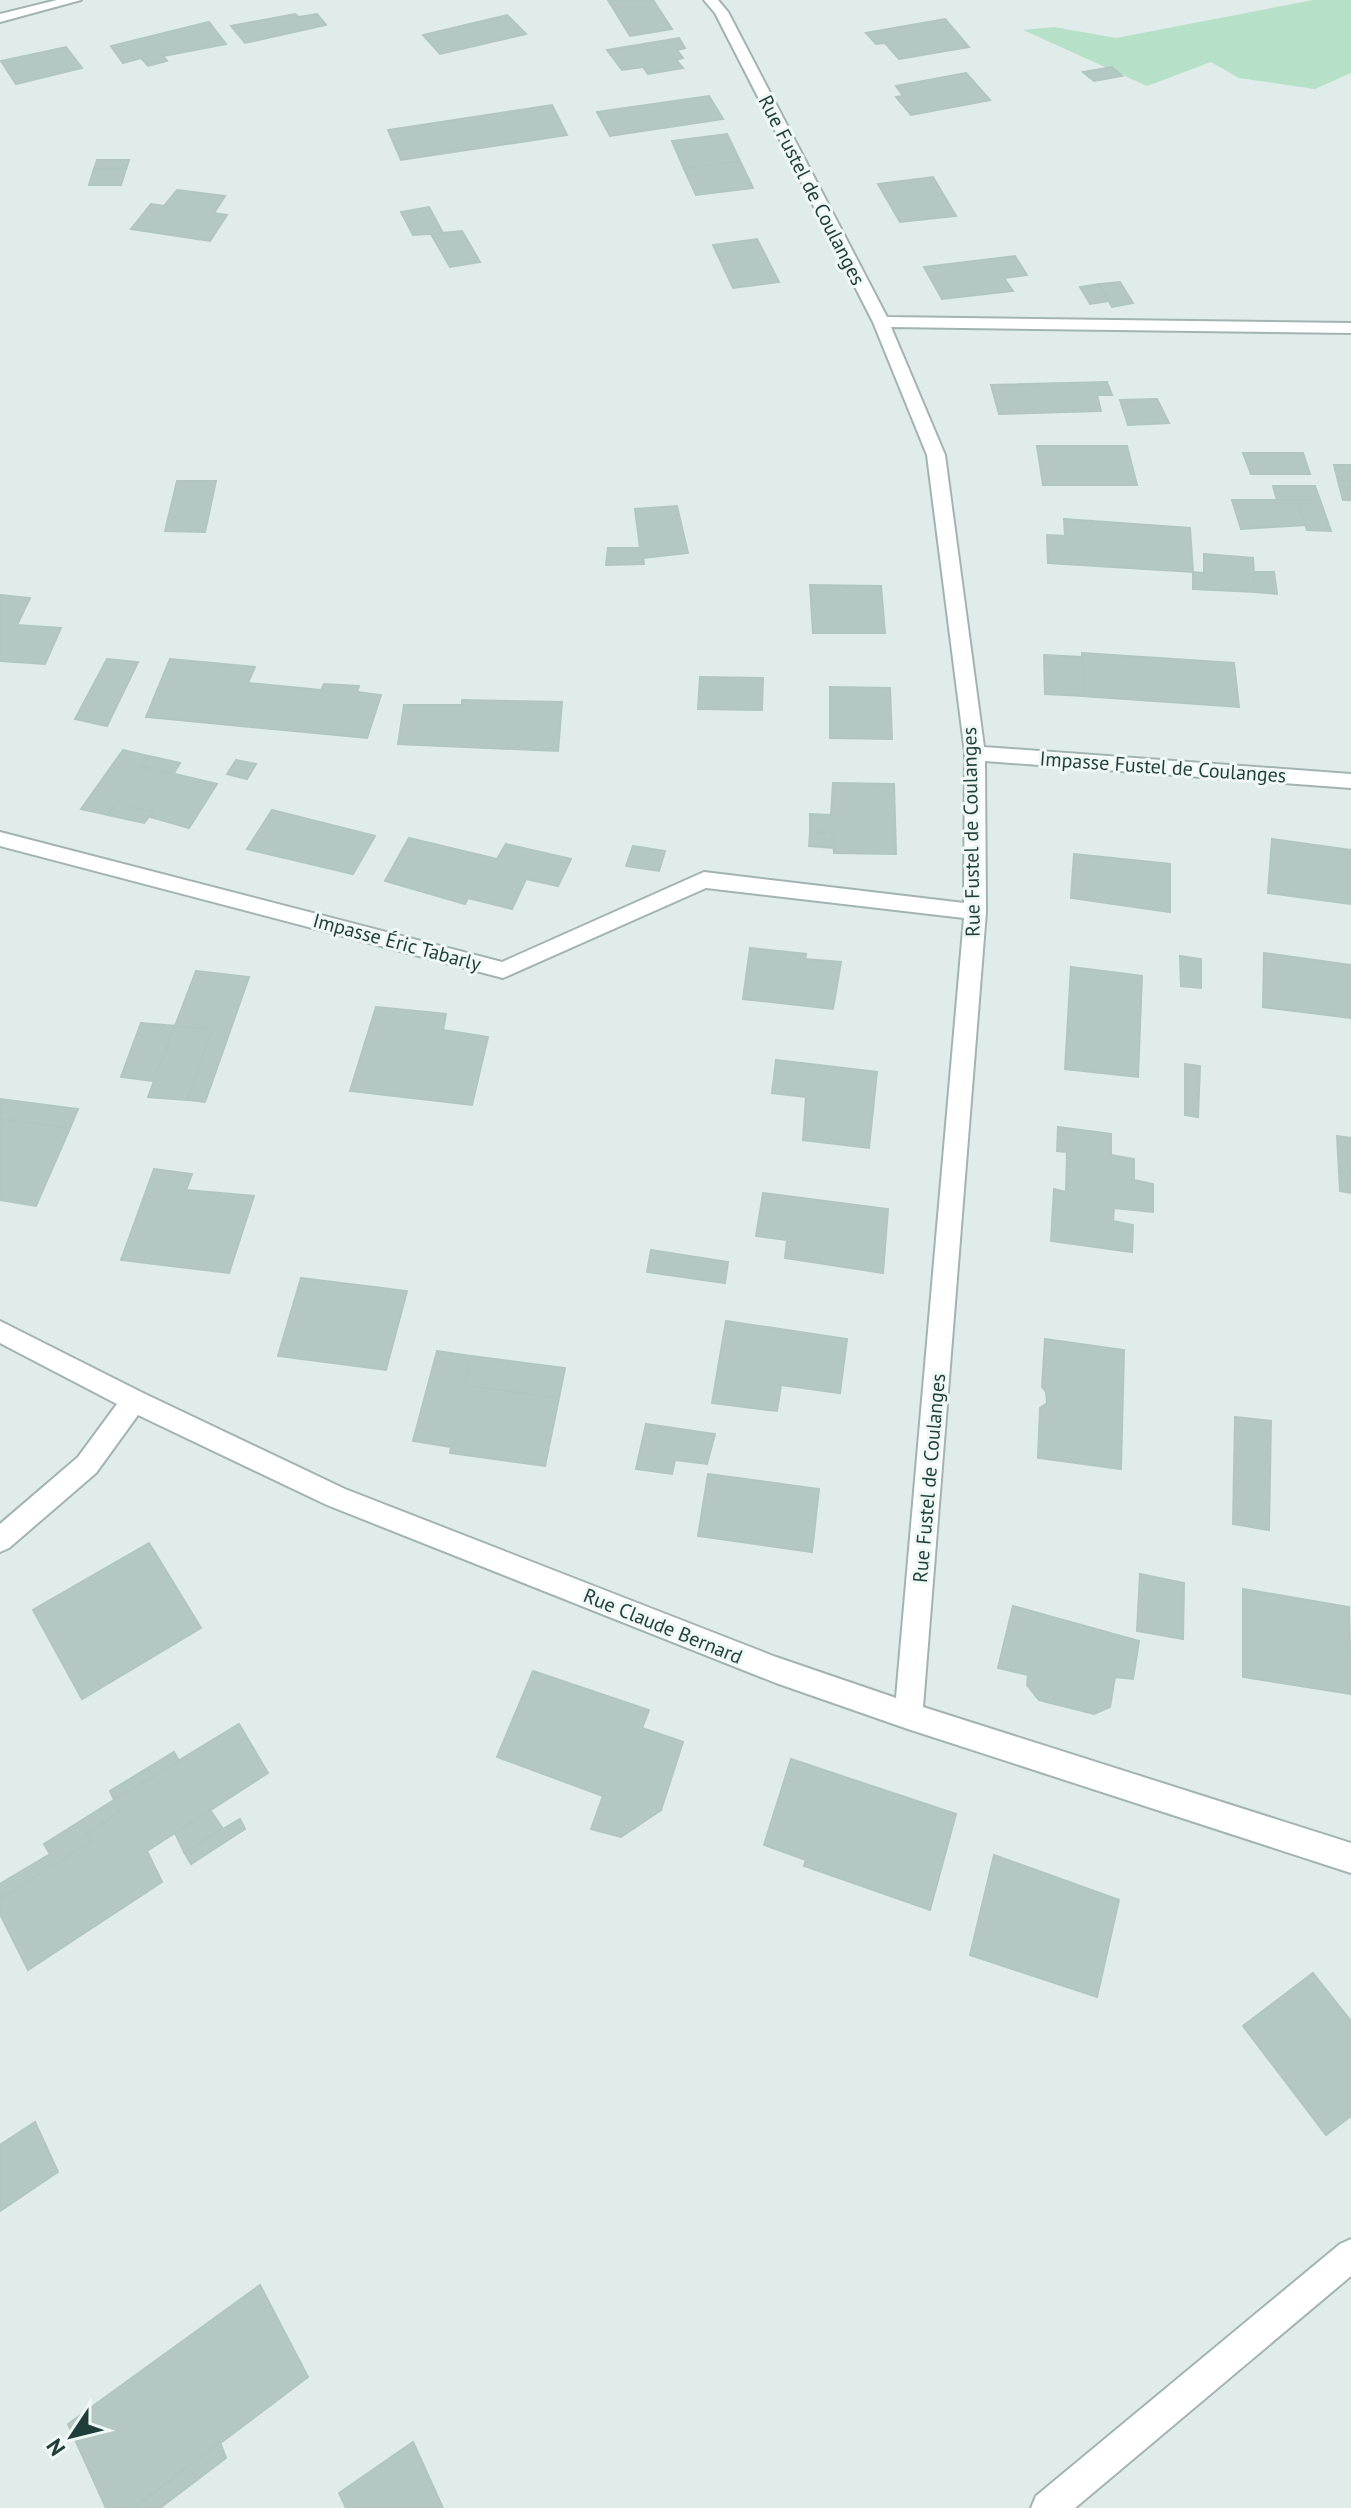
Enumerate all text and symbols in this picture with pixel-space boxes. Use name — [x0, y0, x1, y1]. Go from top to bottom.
street label: Rue Fustel de Coulanges — [753, 91, 871, 289]
street label: Rue Fustel de Coulanges — [956, 727, 986, 937]
street label: Impasse Fustel de Coulanges — [1039, 745, 1287, 789]
street label: Impasse Éric Tabarly — [310, 907, 485, 977]
street label: Rue Fustel de Coulanges — [907, 1372, 951, 1584]
street label: Rue Claude Bernard — [580, 1582, 746, 1670]
north arrow — [32, 2396, 112, 2476]
text: N — [40, 2434, 71, 2461]

